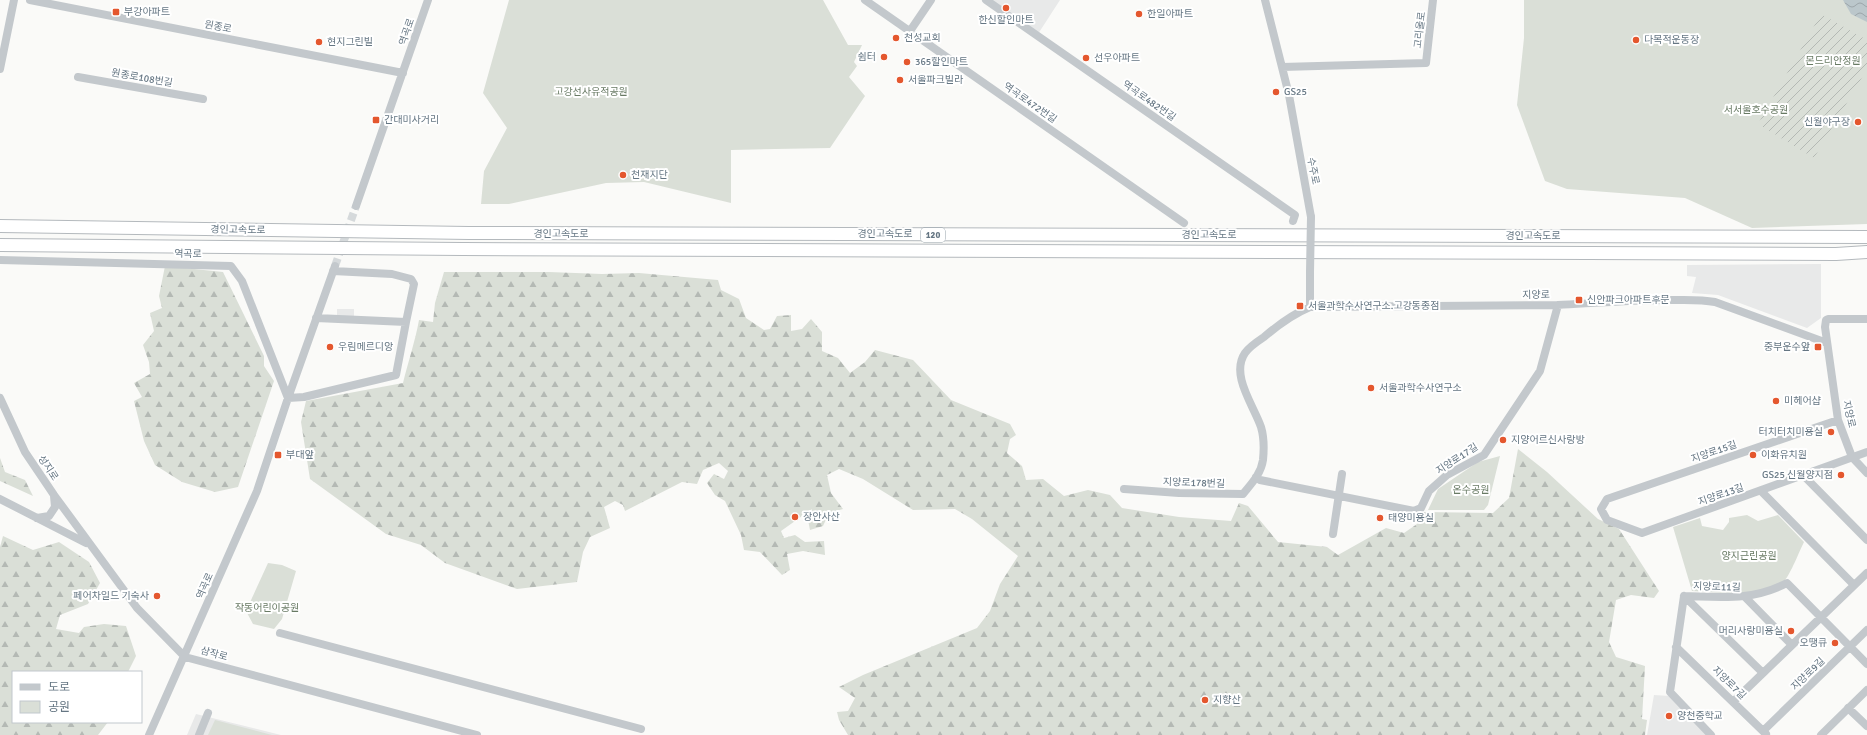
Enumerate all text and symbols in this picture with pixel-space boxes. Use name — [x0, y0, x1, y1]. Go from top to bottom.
marker: 한신할인마트 — [1001, 3, 1011, 13]
place label: 부강아파트 — [124, 6, 170, 18]
marker: 부강아파트 — [111, 7, 121, 17]
place label: 한일아파트 — [1147, 8, 1193, 20]
marker: 한일아파트 — [1134, 9, 1144, 19]
street label: 고리울로 — [1412, 11, 1428, 49]
place label: 한신할인마트 — [978, 14, 1034, 26]
street label: 역곡로 — [397, 17, 417, 47]
street label: 원종로 — [203, 18, 233, 36]
place label: 천성교회 — [904, 32, 941, 44]
marker: 천성교회 — [891, 33, 901, 43]
place label: 다목적운동장 — [1644, 34, 1699, 46]
marker: 다목적운동장 — [1631, 35, 1641, 45]
place label: 현지그린빌 — [327, 36, 373, 48]
marker: 현지그린빌 — [314, 37, 324, 47]
place label: 쉼터 — [858, 51, 876, 63]
marker: 쉼터 — [879, 52, 889, 62]
place label: 선우아파트 — [1094, 52, 1140, 64]
marker: 선우아파트 — [1081, 53, 1091, 63]
park label: 몬드리안정원 — [1805, 55, 1861, 67]
place label: 365할인마트 — [915, 56, 968, 68]
marker: 365할인마트 — [902, 57, 912, 67]
street label: 원종로108번길 — [110, 67, 174, 89]
place label: 서울파크빌라 — [908, 74, 964, 86]
marker: 서울파크빌라 — [895, 75, 905, 85]
street label: 역곡로482번길 — [1120, 78, 1178, 124]
street label: 역곡로472번길 — [1001, 80, 1059, 126]
park label: 고강선사유적공원 — [554, 86, 628, 98]
place label: GS25 — [1284, 86, 1307, 98]
marker: GS25 — [1271, 87, 1281, 97]
park label: 서서울호수공원 — [1724, 104, 1788, 116]
place label: 간대미사거리 — [384, 114, 439, 126]
marker: 간대미사거리 — [371, 115, 381, 125]
place label: 신월야구장 — [1804, 116, 1850, 128]
marker: 신월야구장 — [1853, 117, 1863, 127]
street label: 수주로 — [1304, 156, 1322, 186]
place label: 천재지단 — [631, 169, 668, 181]
marker: 천재지단 — [618, 170, 628, 180]
street label: 경인고속도로 — [210, 224, 266, 236]
street label: 경인고속도로 — [533, 228, 589, 240]
street label: 경인고속도로 — [857, 228, 913, 240]
road number: 120 — [921, 228, 945, 242]
street label: 경인고속도로 — [1181, 229, 1237, 241]
street label: 경인고속도로 — [1505, 230, 1561, 242]
street label: 역곡로 — [174, 248, 202, 260]
street label: 지양로 — [1522, 289, 1550, 301]
place label: 신안파크아파트후문 — [1587, 294, 1670, 306]
marker: 신안파크아파트후문 — [1574, 295, 1584, 305]
place label: 서울과학수사연구소.고강동종점 — [1308, 300, 1439, 312]
marker: 서울과학수사연구소.고강동종점 — [1295, 301, 1305, 311]
place label: 우림메르디앙 — [338, 341, 393, 353]
place label: 중부운수앞 — [1764, 341, 1810, 353]
marker: 우림메르디앙 — [325, 342, 335, 352]
marker: 중부운수앞 — [1813, 342, 1823, 352]
place label: 서울과학수사연구소 — [1379, 382, 1462, 394]
marker: 서울과학수사연구소 — [1366, 383, 1376, 393]
place label: 미헤어샵 — [1784, 395, 1822, 407]
marker: 미헤어샵 — [1771, 396, 1781, 406]
street label: 지양로 — [1840, 399, 1858, 429]
place label: 터치터치미용실 — [1759, 426, 1823, 438]
marker: 터치터치미용실 — [1826, 427, 1836, 437]
place label: 지양어르신사랑방 — [1511, 434, 1585, 446]
marker: 지양어르신사랑방 — [1498, 435, 1508, 445]
street label: 지양로15길 — [1690, 439, 1738, 465]
street label: 지양로17길 — [1434, 441, 1480, 477]
place label: 부대앞 — [286, 449, 314, 461]
place label: 이화유치원 — [1761, 449, 1807, 461]
marker: 부대앞 — [273, 450, 283, 460]
marker: 이화유치원 — [1748, 450, 1758, 460]
street label: 성지로 — [35, 453, 61, 483]
place label: GS25 신월양지점 — [1762, 469, 1833, 481]
marker: GS25 신월양지점 — [1836, 470, 1846, 480]
street label: 지양로178번길 — [1163, 476, 1225, 490]
street label: 지양로13길 — [1697, 482, 1745, 508]
park label: 온수공원 — [1453, 484, 1489, 496]
place label: 장안사산 — [803, 511, 840, 523]
marker: 장안사산 — [790, 512, 800, 522]
place label: 태양미용실 — [1388, 512, 1434, 524]
marker: 태양미용실 — [1375, 513, 1385, 523]
park label: 양지근린공원 — [1721, 550, 1777, 562]
street label: 역곡로 — [194, 571, 216, 601]
street label: 지양로11길 — [1693, 580, 1741, 594]
place label: 페어차일드 기숙사 — [73, 590, 150, 602]
marker: 페어차일드 기숙사 — [152, 591, 162, 601]
park label: 작동어린이공원 — [235, 602, 299, 614]
place label: 머리사랑미용실 — [1719, 625, 1783, 637]
marker: 머리사랑미용실 — [1786, 626, 1796, 636]
place label: 오땡큐 — [1799, 637, 1827, 649]
marker: 오땡큐 — [1830, 638, 1840, 648]
street label: 삼작로 — [199, 645, 229, 663]
street label: 지양로9길 — [1789, 655, 1827, 693]
street label: 지양로7길 — [1710, 664, 1748, 702]
legend — [12, 671, 142, 723]
text: 도로 — [48, 680, 70, 695]
place label: 지향산 — [1213, 694, 1241, 706]
marker: 지향산 — [1200, 695, 1210, 705]
text: 공원 — [48, 700, 70, 715]
place label: 양천중학교 — [1677, 710, 1723, 722]
marker: 양천중학교 — [1664, 711, 1674, 721]

